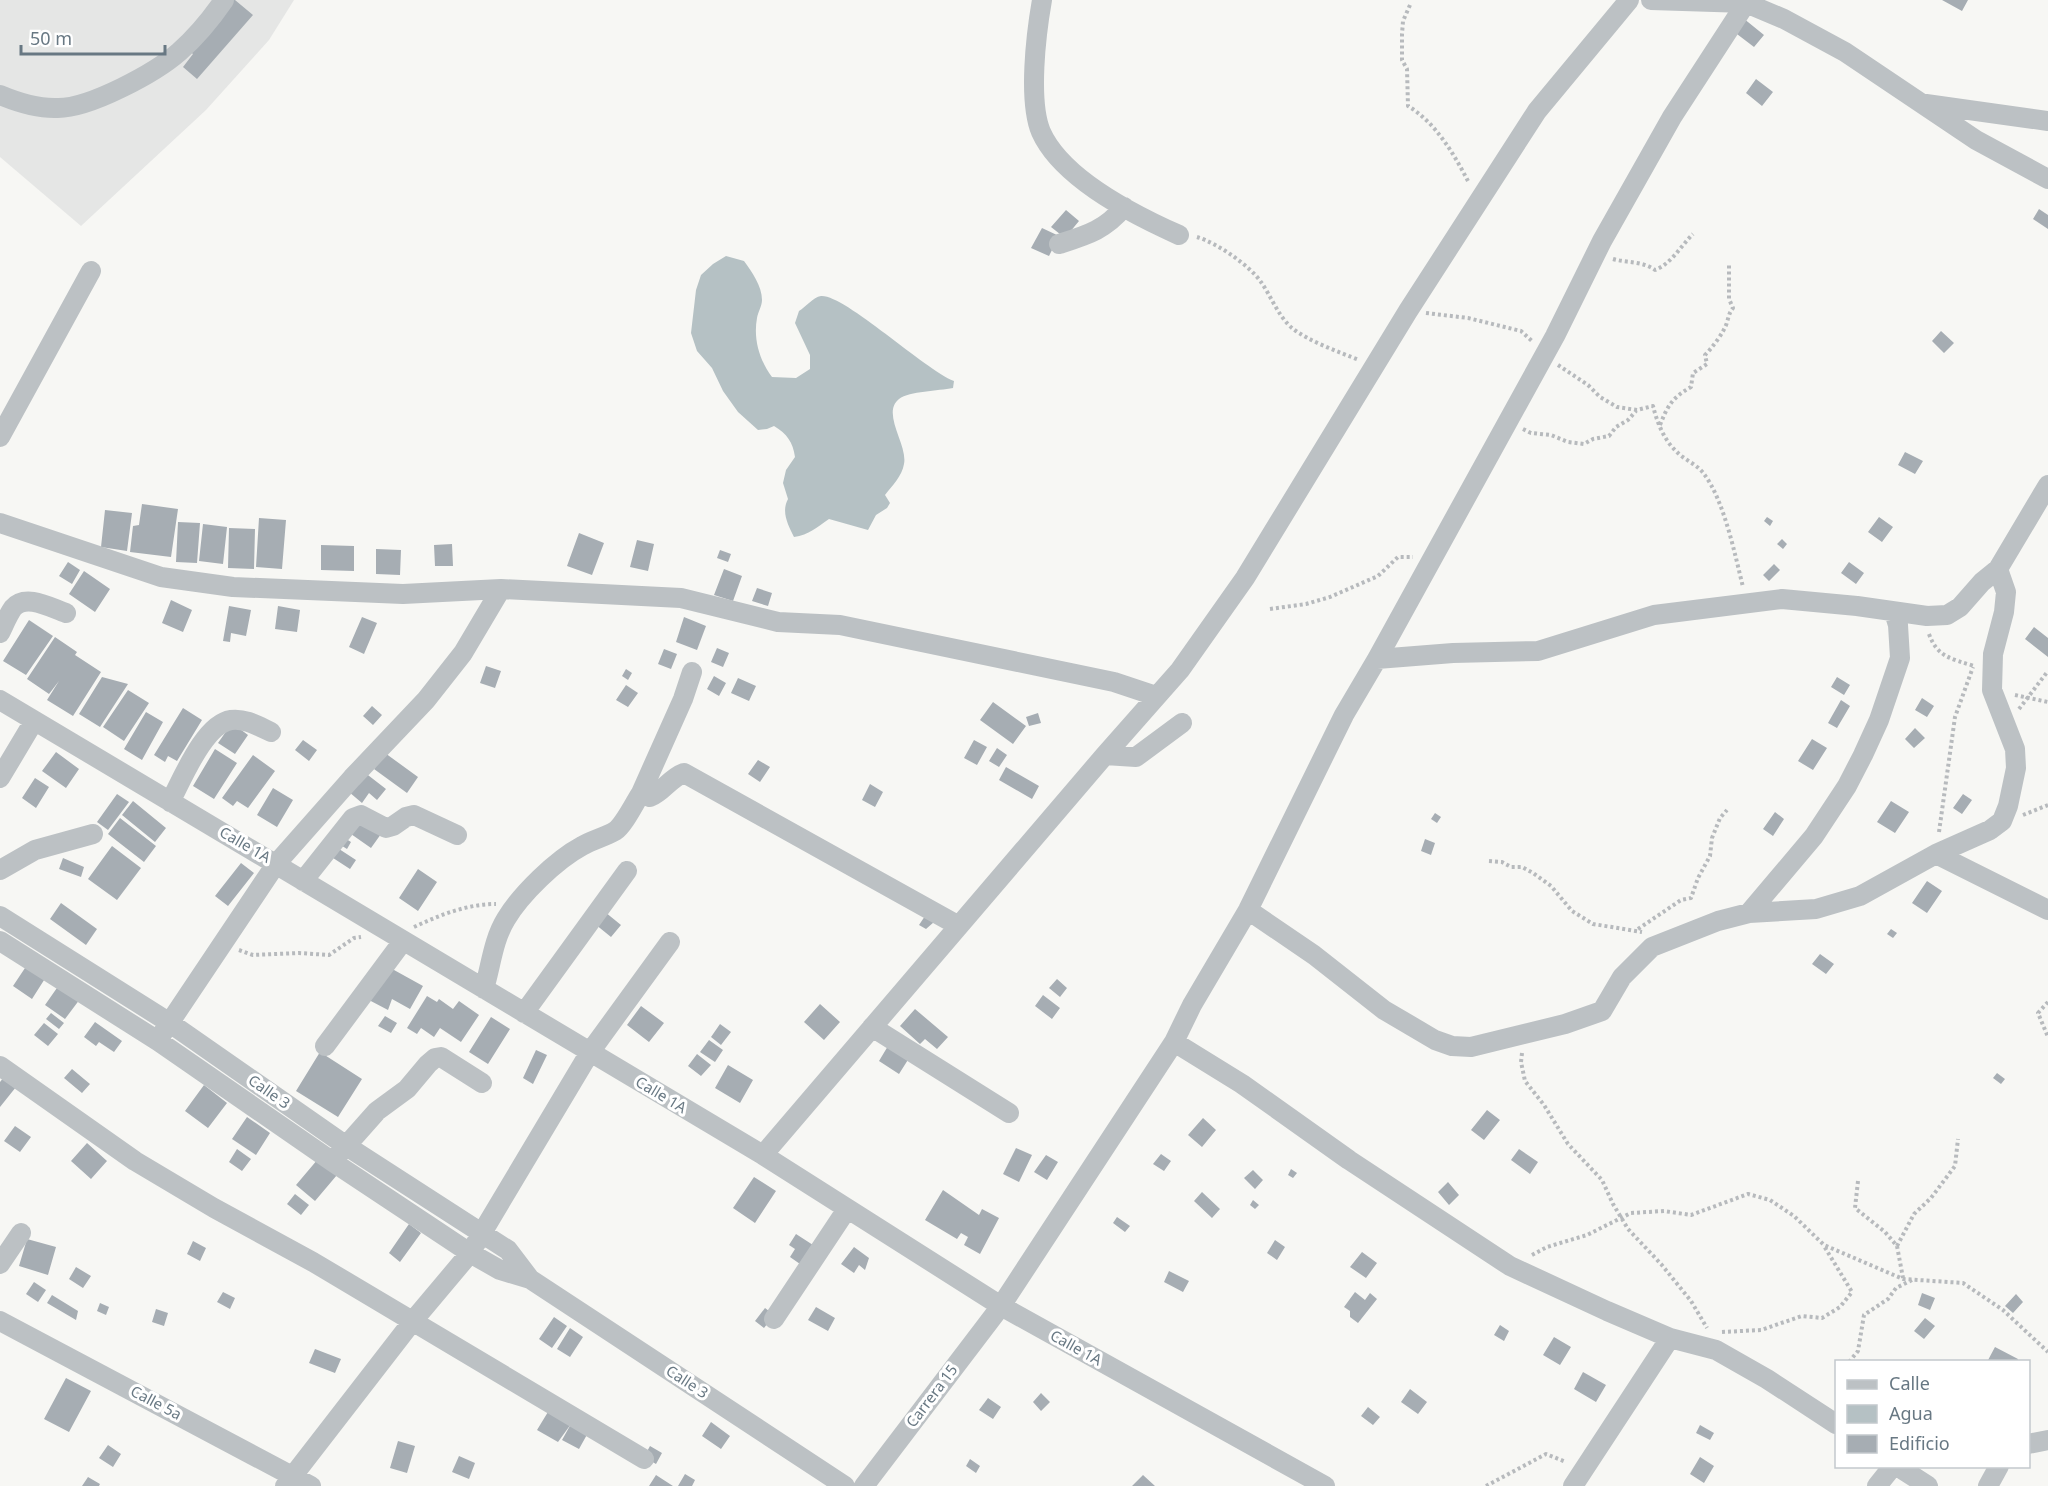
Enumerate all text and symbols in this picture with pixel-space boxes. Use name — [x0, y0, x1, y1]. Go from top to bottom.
scale bar — [21, 18, 165, 56]
text: 50 m — [30, 26, 72, 50]
street label: Calle 1A — [216, 821, 275, 867]
street label: Calle 3 — [245, 1070, 294, 1113]
street label: Calle 1A — [632, 1071, 691, 1117]
street label: Calle 1A — [1047, 1325, 1106, 1370]
street label: Calle 3 — [663, 1360, 713, 1402]
street label: Carrera 15 — [901, 1360, 961, 1431]
legend — [1835, 1360, 2030, 1468]
text: Calle — [1889, 1371, 1930, 1395]
street label: Calle 5a — [127, 1380, 185, 1424]
text: Agua — [1889, 1401, 1933, 1425]
text: Edificio — [1889, 1431, 1950, 1455]

